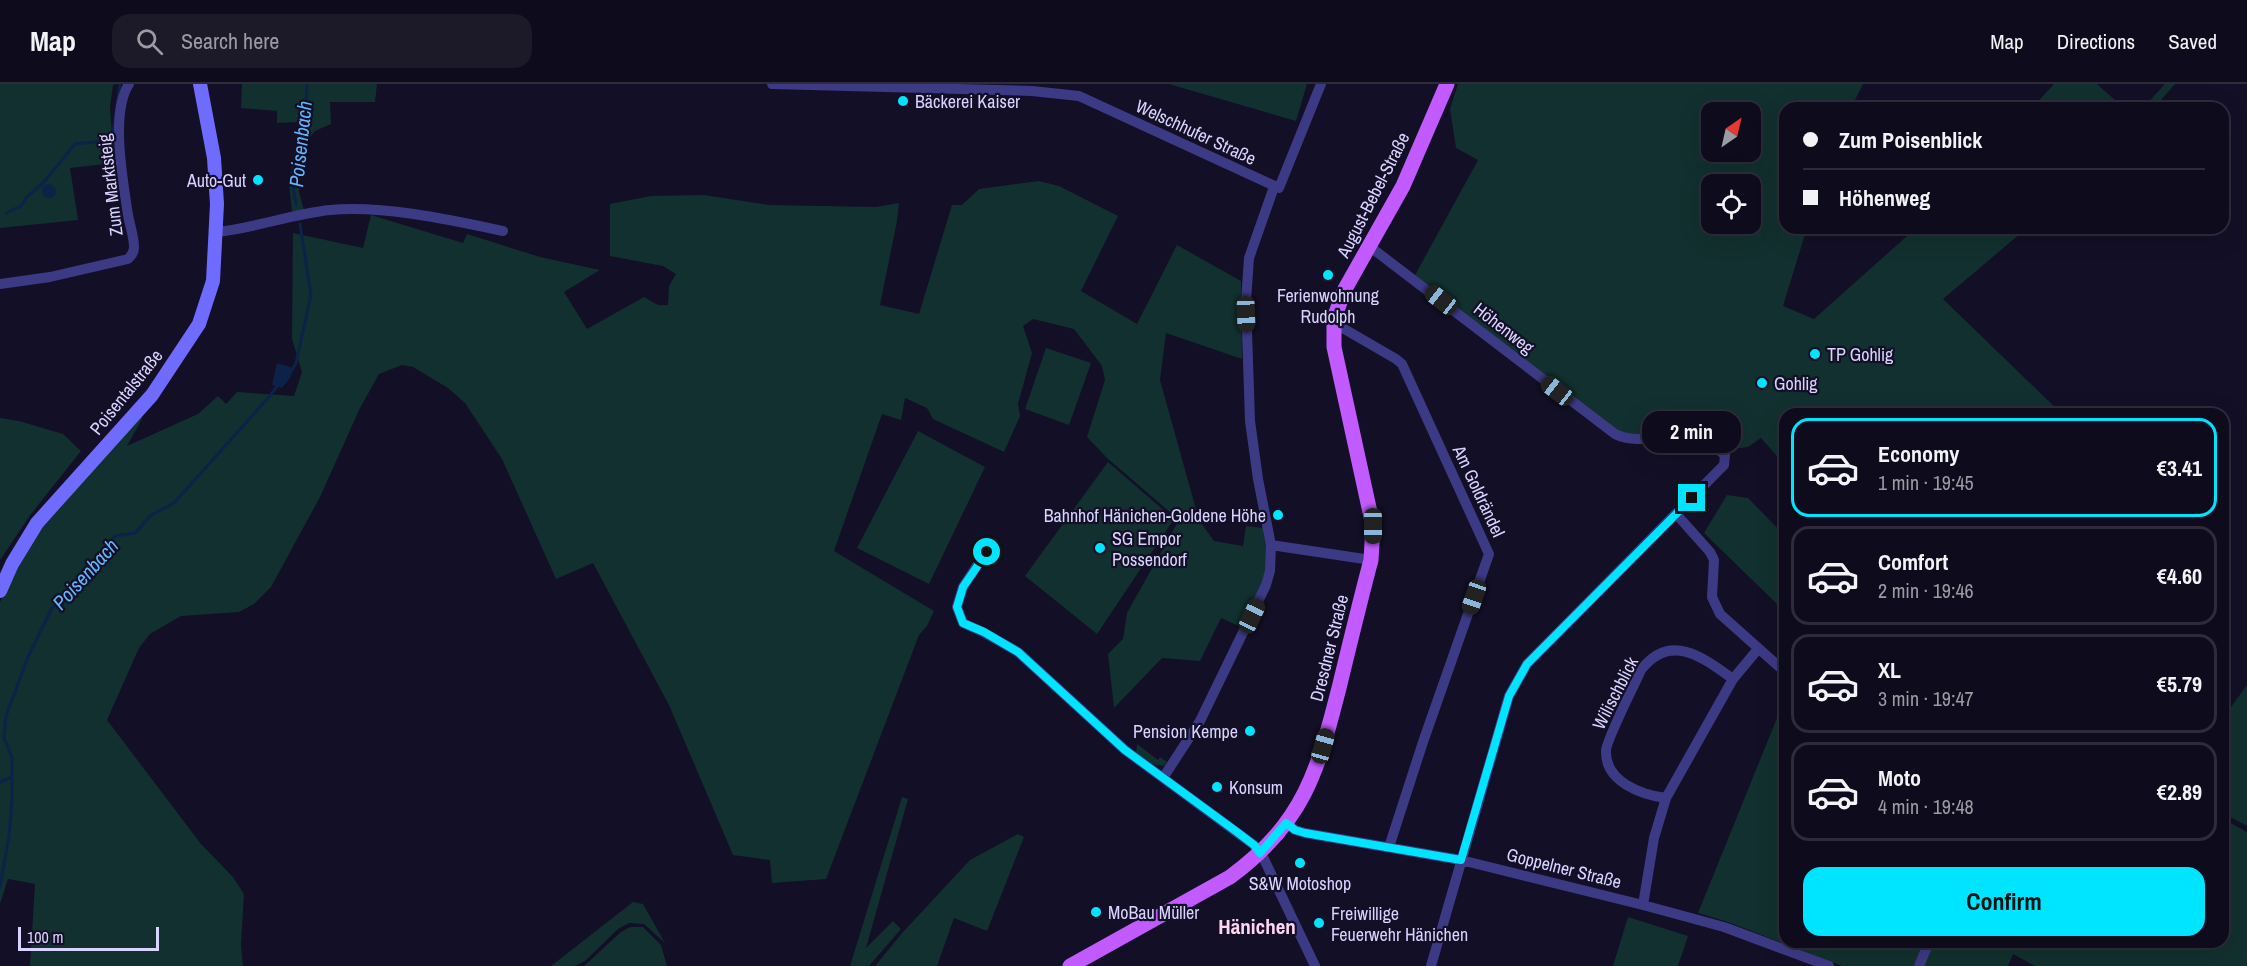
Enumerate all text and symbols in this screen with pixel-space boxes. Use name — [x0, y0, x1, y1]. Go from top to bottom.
search box — [112, 14, 532, 68]
text: Map — [30, 22, 76, 60]
icon: search — [133, 25, 166, 58]
text: Search here — [181, 26, 279, 56]
text: Map — [1990, 27, 2024, 56]
text: Directions — [2057, 27, 2135, 56]
text: Saved — [2168, 27, 2217, 56]
place label: Bäckerei Kaiser — [915, 89, 1020, 114]
street label: Welschhufer Straße — [1132, 93, 1260, 171]
marker: Bäckerei Kaiser — [896, 94, 910, 108]
water label: Poisenbach — [282, 100, 318, 188]
north arrow — [1701, 102, 1761, 162]
map controls — [1701, 102, 1761, 234]
text: Zum Poisenblick — [1839, 125, 1982, 155]
street label: August-Bebel-Straße — [1330, 128, 1415, 263]
street label: Zum Marktsteig — [91, 132, 129, 237]
place label: Auto-Gut — [186, 168, 246, 193]
marker: Auto-Gut — [251, 173, 265, 187]
button: locate — [1701, 174, 1761, 234]
text: Höhenweg — [1839, 183, 1930, 213]
marker: Ferienwohnung Rudolph — [1321, 268, 1335, 282]
car — [1421, 282, 1461, 318]
place label: Ferienwohnung Rudolph — [1277, 283, 1380, 329]
car — [1236, 296, 1256, 332]
street label: Höhenweg — [1469, 296, 1540, 360]
place label: TP Gohlig — [1827, 342, 1894, 367]
street label: Poisentalstraße — [84, 344, 168, 440]
marker: TP Gohlig — [1808, 347, 1822, 361]
place label: Gohlig — [1774, 371, 1818, 396]
car — [1537, 373, 1577, 409]
marker: Gohlig — [1755, 376, 1769, 390]
callout: 2 min — [1642, 411, 1742, 453]
text: 2 min — [1670, 418, 1713, 445]
text: Economy — [1878, 439, 1959, 469]
street label: Am Goldrändel — [1446, 440, 1511, 541]
icon: car — [1806, 441, 1860, 495]
text: €3.41 — [2157, 453, 2202, 483]
text: 1 min · 19:45 — [1878, 469, 1974, 496]
route end — [1678, 484, 1705, 511]
place label: Bahnhof Hänichen-Goldene Höhe — [1044, 503, 1266, 528]
marker: Bahnhof Hänichen-Goldene Höhe — [1271, 508, 1285, 522]
car — [1364, 508, 1382, 544]
place label: SG Empor Possendorf — [1112, 526, 1188, 572]
water label: Poisenbach — [46, 533, 124, 615]
route start — [973, 538, 1000, 565]
marker: SG Empor Possendorf — [1093, 541, 1107, 555]
text: Comfort — [1878, 547, 1948, 577]
icon: car — [1806, 549, 1860, 603]
text: €4.60 — [2157, 561, 2202, 591]
car — [1460, 577, 1488, 617]
text: 2 min · 19:46 — [1878, 577, 1974, 604]
street label: Dresdner Straße — [1304, 592, 1354, 704]
car — [1236, 596, 1268, 636]
street label: Wilischblick — [1586, 652, 1644, 734]
text: XL — [1878, 655, 1901, 685]
icon: car — [1806, 657, 1860, 711]
text: €5.79 — [2157, 669, 2202, 699]
text: 3 min · 19:47 — [1878, 685, 1974, 712]
place label: Pension Kempe — [1133, 719, 1238, 744]
marker: Pension Kempe — [1243, 724, 1257, 738]
car — [1309, 726, 1337, 766]
text: Moto — [1878, 763, 1921, 793]
icon: car — [1806, 765, 1860, 819]
place label: Konsum — [1229, 775, 1283, 800]
text: €2.89 — [2157, 777, 2202, 807]
marker: Konsum — [1210, 780, 1224, 794]
text: 4 min · 19:48 — [1878, 793, 1974, 820]
street label: Goppelner Straße — [1504, 842, 1624, 894]
marker: S&W Motoshop — [1293, 856, 1307, 870]
button: Confirm — [1803, 867, 2205, 936]
place label: S&W Motoshop — [1249, 871, 1351, 896]
place label: MoBau Müller — [1108, 900, 1199, 925]
place label: Freiwillige Feuerwehr Hänichen — [1331, 901, 1468, 947]
marker: MoBau Müller — [1089, 905, 1103, 919]
district label: Hänichen — [1218, 912, 1296, 941]
marker: Freiwillige Feuerwehr Hänichen — [1312, 916, 1326, 930]
scale bar — [18, 924, 159, 952]
text: 100 m — [27, 926, 63, 948]

